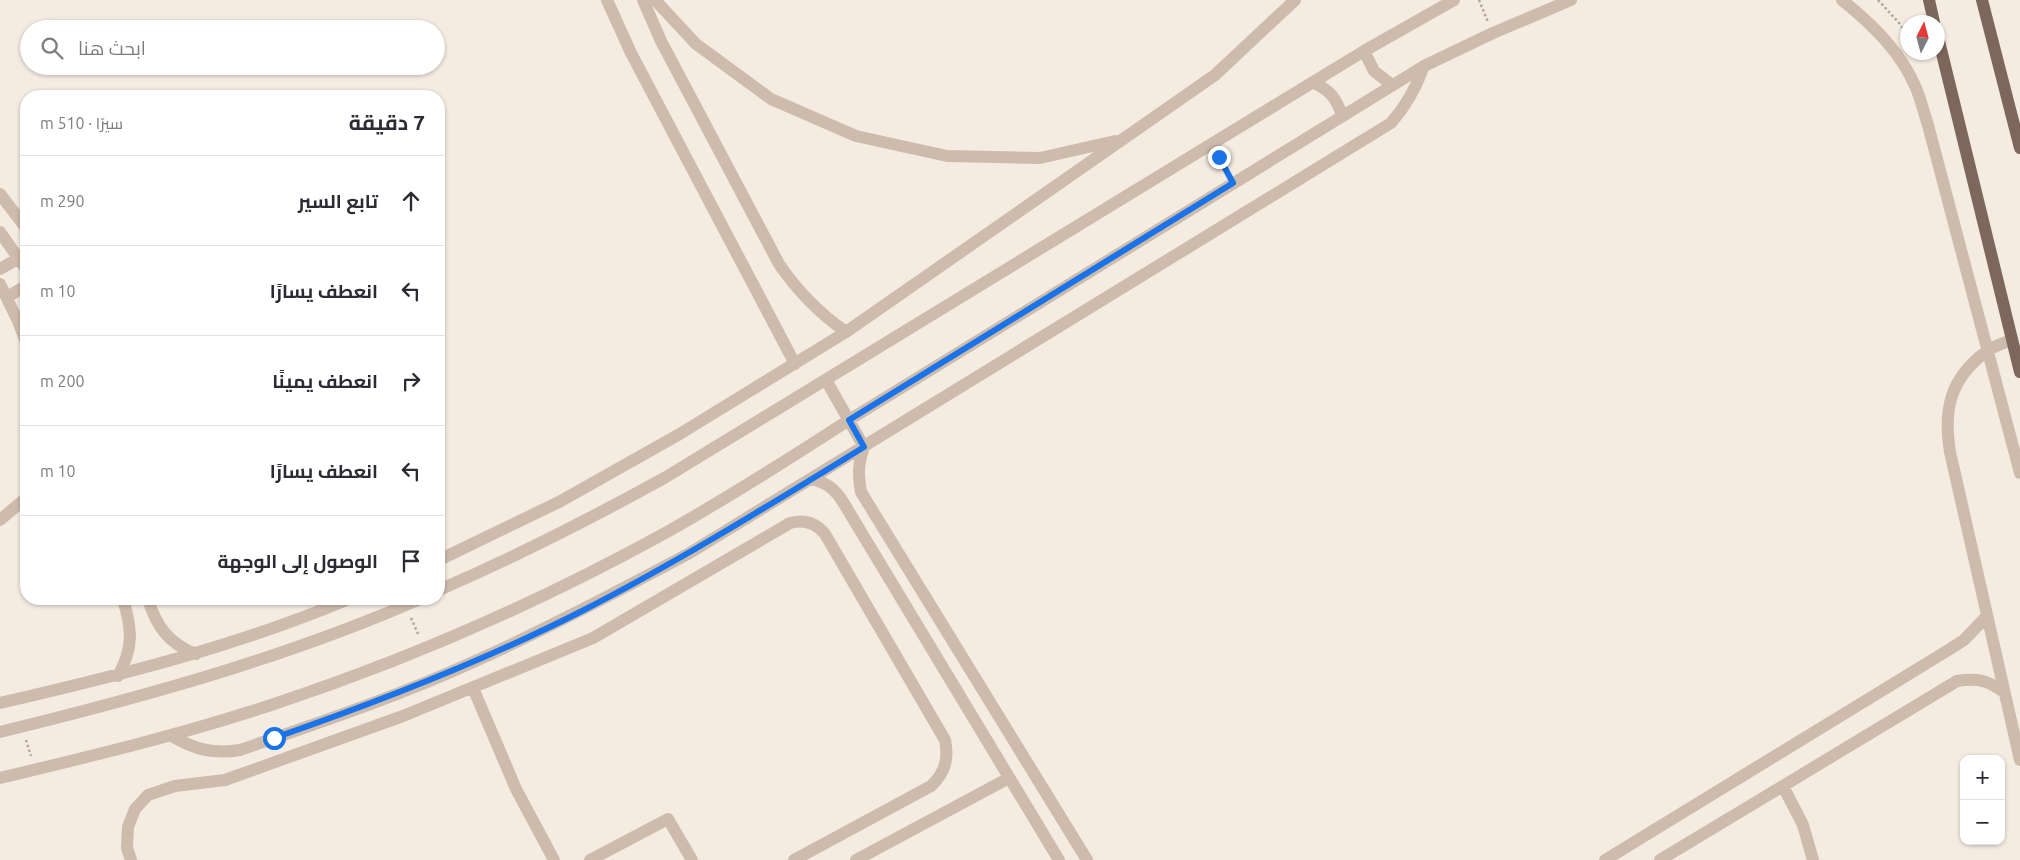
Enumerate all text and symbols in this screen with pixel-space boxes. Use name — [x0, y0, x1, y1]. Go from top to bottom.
north arrow — [1900, 15, 1945, 60]
search box — [20, 20, 445, 75]
icon: search — [38, 34, 66, 62]
text: ابحث هنا — [78, 37, 146, 59]
text: 7 دقيقة — [349, 110, 425, 134]
text: سيرًا · 510 m — [40, 114, 123, 132]
route end — [1208, 146, 1231, 169]
icon: ahead — [397, 187, 425, 215]
text: تابع السير — [298, 190, 378, 212]
text: 290 m — [40, 192, 85, 210]
icon: left — [397, 277, 425, 305]
text: انعطف يسارًا — [270, 280, 378, 302]
text: 10 m — [40, 282, 76, 300]
icon: right — [397, 367, 425, 395]
text: انعطف يمينًا — [272, 370, 378, 392]
text: 200 m — [40, 372, 85, 390]
icon: left — [397, 457, 425, 485]
text: انعطف يسارًا — [270, 460, 378, 482]
text: 10 m — [40, 462, 76, 480]
icon: arrive — [397, 547, 425, 575]
text: الوصول إلى الوجهة — [218, 550, 378, 572]
route start — [263, 727, 286, 750]
map controls — [1960, 755, 2005, 845]
button: + — [1960, 755, 2005, 800]
button: − — [1960, 800, 2005, 845]

